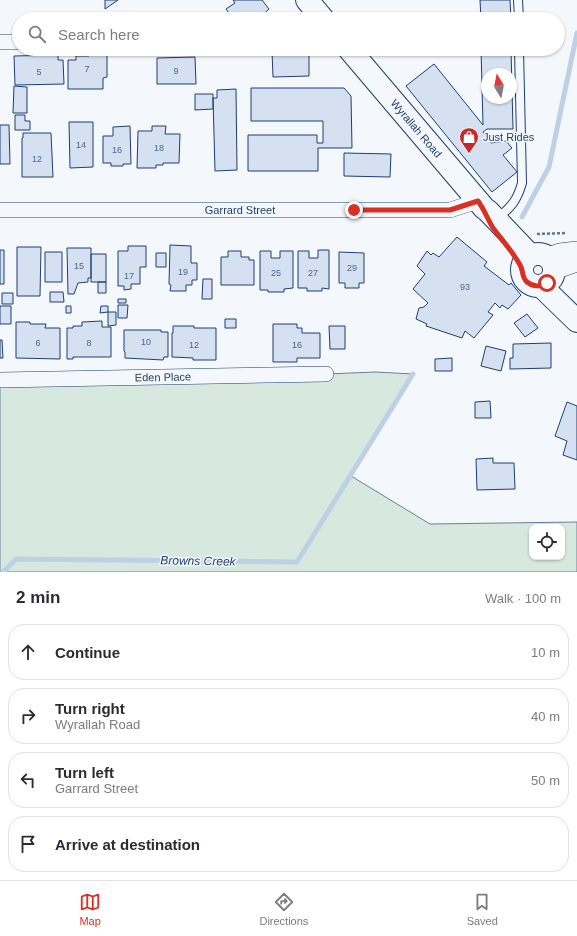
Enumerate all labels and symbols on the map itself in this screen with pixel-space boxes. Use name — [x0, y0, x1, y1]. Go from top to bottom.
house number: 7 — [84, 64, 90, 74]
house number: 9 — [173, 66, 179, 76]
house number: 5 — [36, 67, 42, 77]
north arrow — [481, 68, 517, 104]
street label: Wyrallah Road — [388, 97, 444, 160]
shop icon: Just Rides — [458, 126, 480, 154]
place label: Just Rides — [483, 131, 535, 143]
house number: 14 — [76, 140, 86, 150]
house number: 18 — [154, 143, 164, 153]
house number: 16 — [112, 145, 122, 155]
house number: 12 — [32, 154, 42, 164]
route end — [345, 201, 363, 219]
street label: Garrard Street — [205, 204, 275, 216]
house number: 15 — [74, 261, 84, 271]
house number: 29 — [347, 263, 357, 273]
house number: 19 — [178, 267, 188, 277]
house number: 25 — [271, 268, 281, 278]
house number: 27 — [308, 268, 318, 278]
house number: 17 — [124, 271, 134, 281]
route start — [538, 274, 556, 292]
house number: 93 — [460, 282, 470, 292]
house number: 10 — [141, 337, 151, 347]
house number: 6 — [35, 338, 41, 348]
house number: 8 — [86, 338, 92, 348]
house number: 12 — [189, 340, 199, 350]
house number: 16 — [292, 340, 302, 350]
street label: Eden Place — [135, 370, 191, 384]
water label: Browns Creek — [160, 553, 237, 569]

